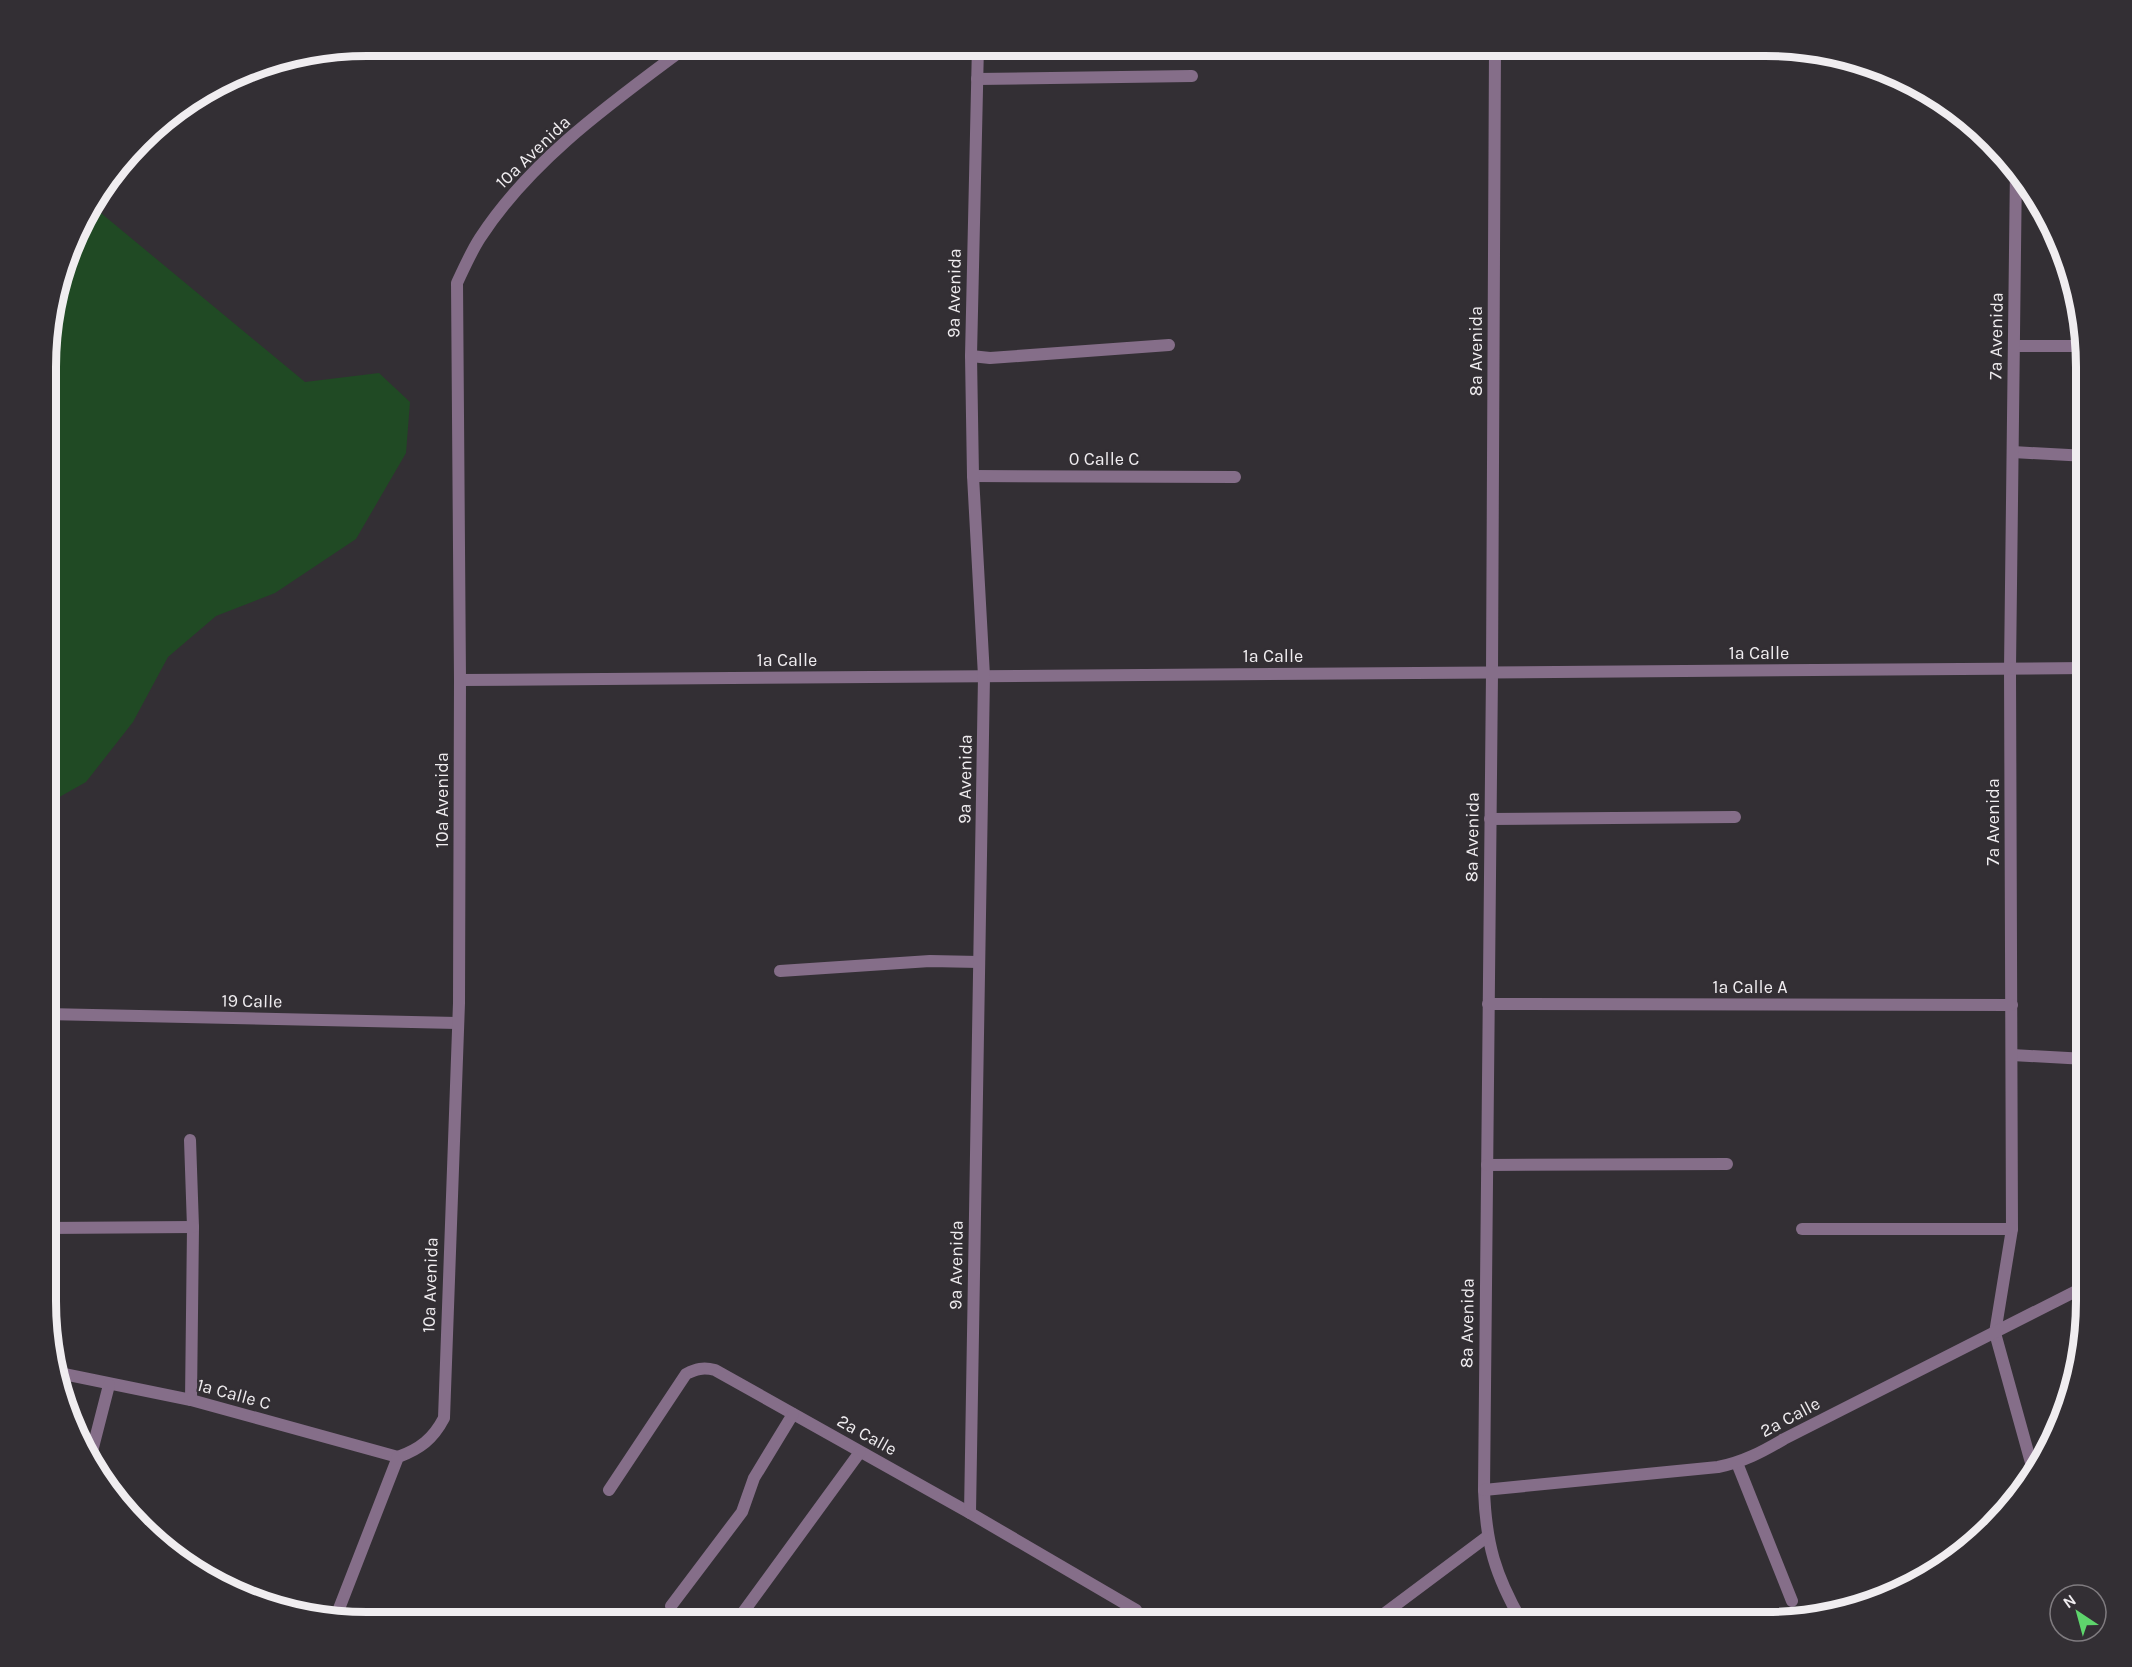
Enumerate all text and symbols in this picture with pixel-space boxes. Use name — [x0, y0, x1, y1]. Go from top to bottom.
street label: 10a Avenida — [491, 111, 575, 193]
street label: 9a Avenida — [942, 248, 966, 338]
street label: 7a Avenida — [1984, 292, 2008, 380]
street label: 8a Avenida — [1465, 306, 1487, 396]
street label: 0 Calle C — [1069, 448, 1139, 470]
street label: 1a Calle — [1729, 642, 1789, 664]
street label: 1a Calle — [1243, 645, 1303, 667]
street label: 1a Calle — [757, 649, 817, 671]
street label: 9a Avenida — [953, 734, 977, 824]
street label: 10a Avenida — [431, 752, 453, 848]
street label: 7a Avenida — [1982, 778, 2004, 866]
street label: 8a Avenida — [1460, 792, 1484, 882]
street label: 1a Calle A — [1712, 976, 1788, 998]
street label: 19 Calle — [221, 989, 283, 1013]
street label: 9a Avenida — [944, 1220, 968, 1310]
street label: 10a Avenida — [417, 1237, 443, 1333]
street label: 8a Avenida — [1455, 1278, 1479, 1368]
street label: 1a Calle C — [195, 1374, 273, 1414]
street label: 2a Calle — [1756, 1392, 1824, 1442]
street label: 2a Calle — [833, 1410, 901, 1460]
north arrow — [2048, 1583, 2108, 1643]
text: N — [2059, 1590, 2080, 1612]

